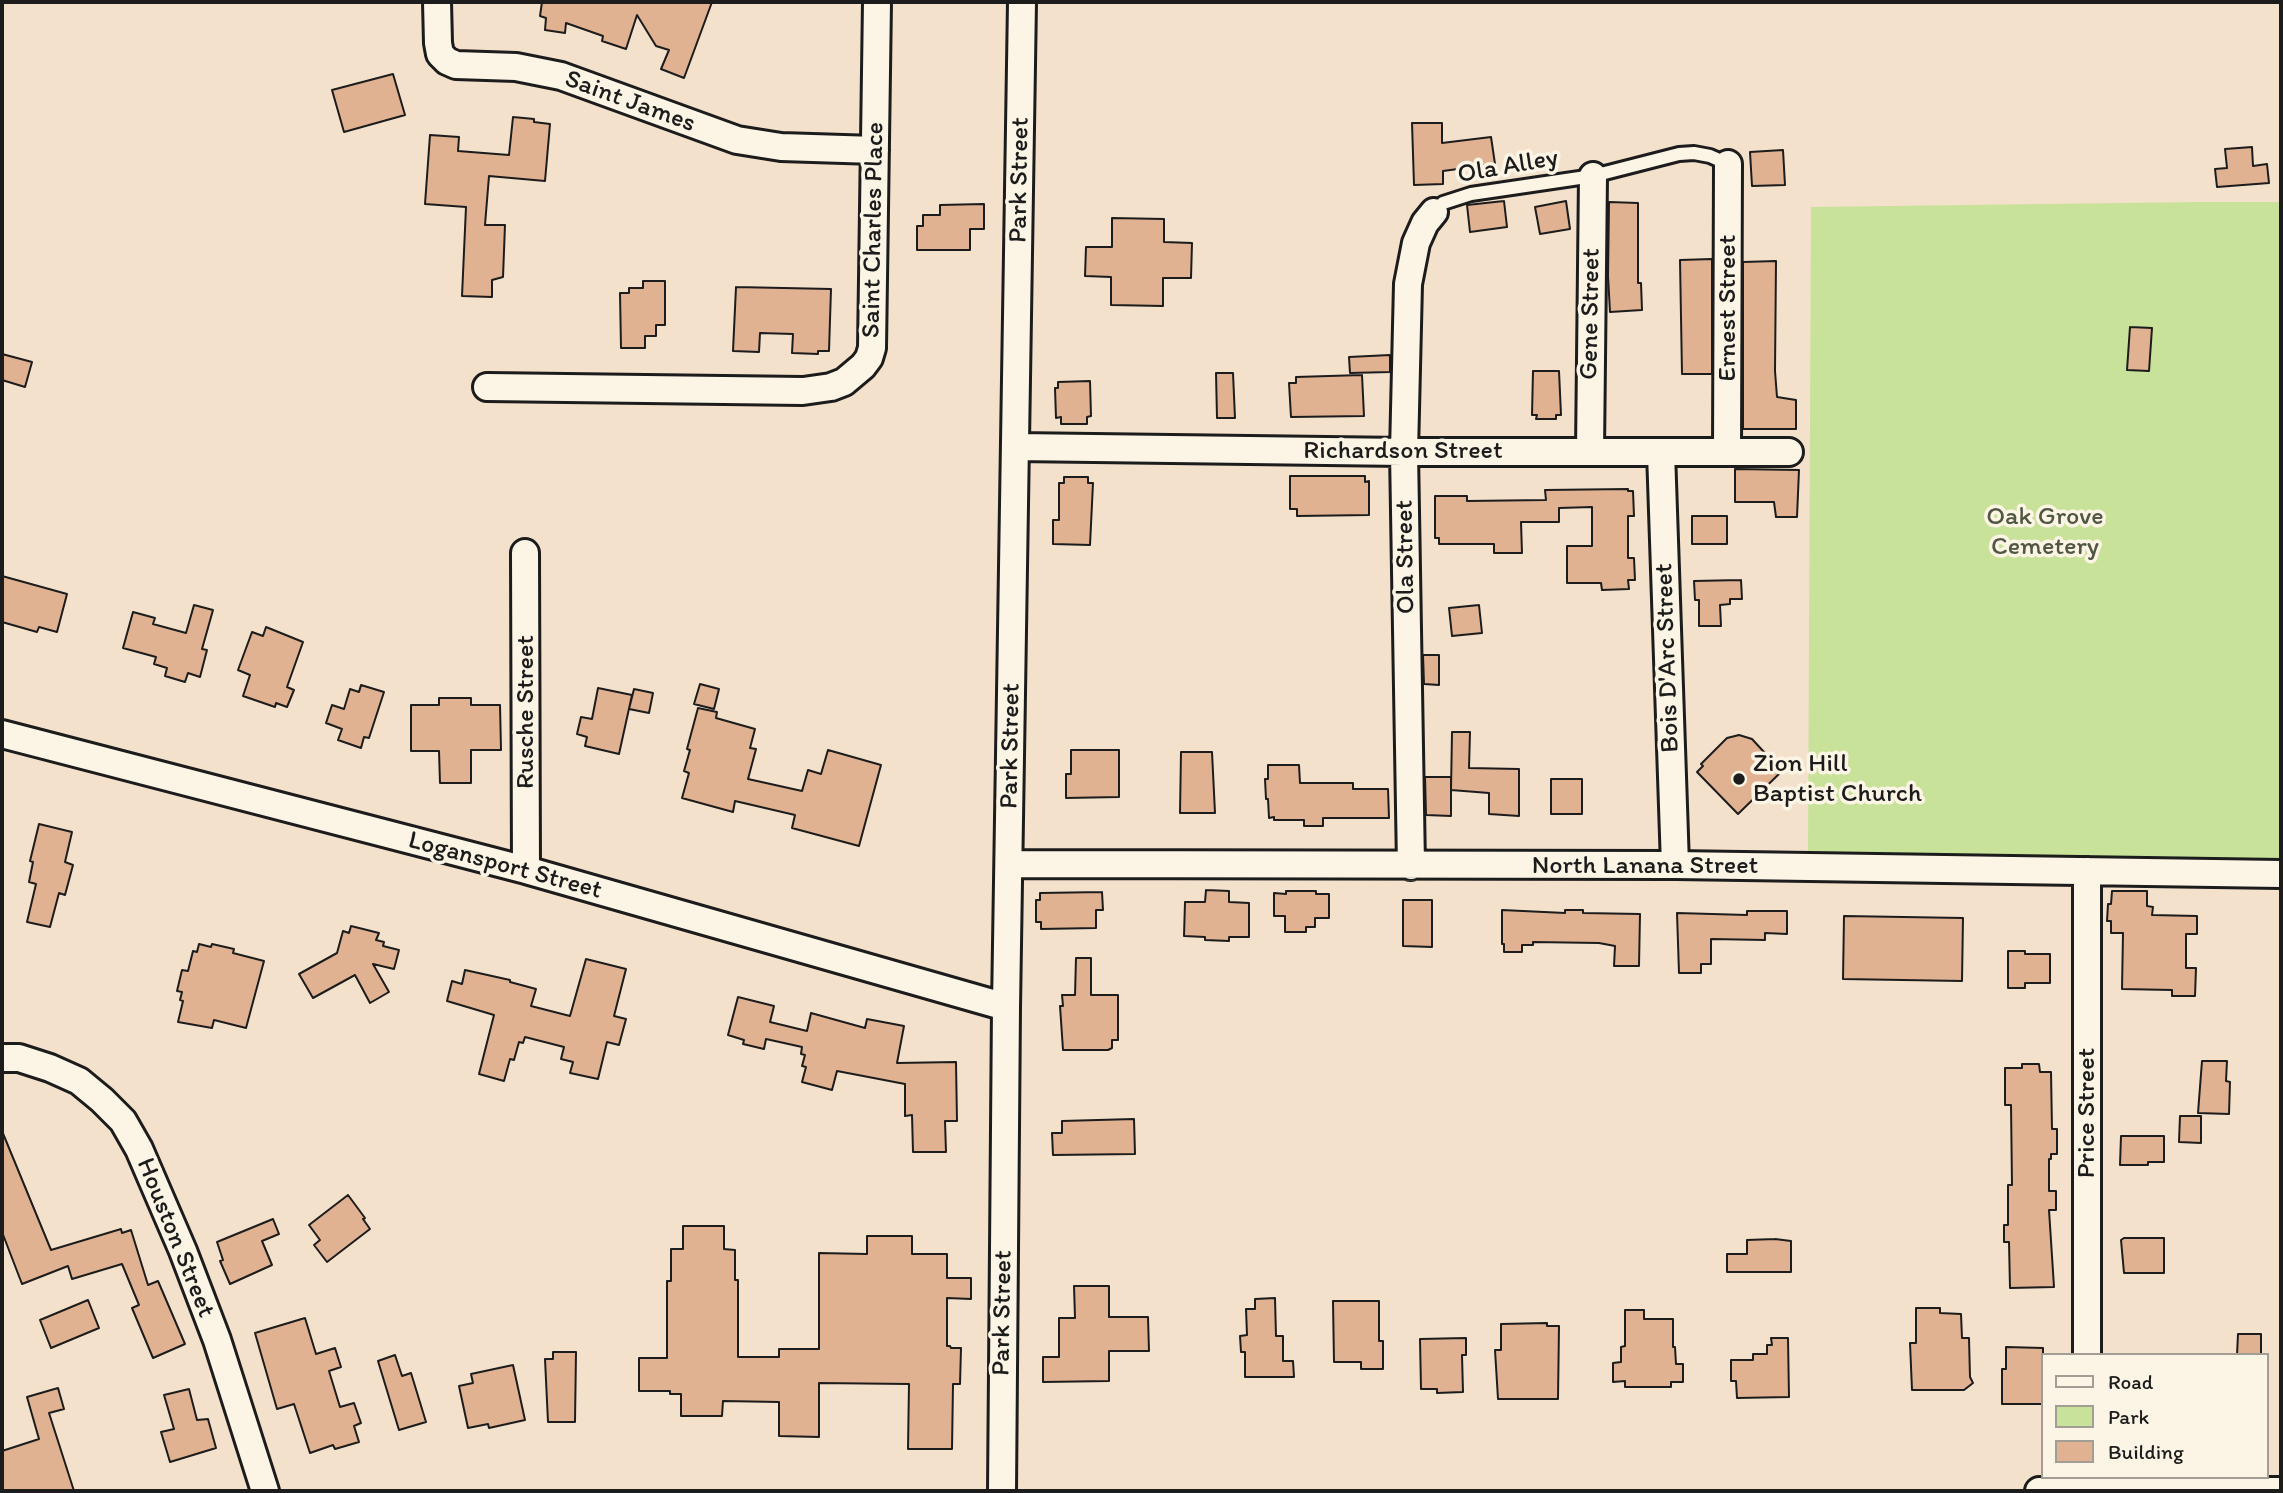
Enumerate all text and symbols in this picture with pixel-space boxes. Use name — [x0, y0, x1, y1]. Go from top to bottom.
street label: Saint James — [561, 64, 699, 140]
street label: Park Street — [1003, 117, 1037, 243]
street label: Saint Charles Place — [857, 122, 891, 338]
street label: Ola Alley — [1455, 143, 1561, 191]
street label: Ernest Street — [1712, 235, 1744, 381]
street label: Gene Street — [1574, 248, 1608, 380]
street label: Richardson Street — [1303, 435, 1503, 467]
street label: Ola Street — [1389, 500, 1423, 614]
park label: Oak Grove Cemetery — [1986, 501, 2104, 562]
street label: Bois D'Arc Street — [1649, 563, 1687, 753]
street label: Rusche Street — [510, 635, 542, 789]
street label: Park Street — [994, 683, 1028, 809]
place label: Zion Hill Baptist Church — [1753, 748, 1922, 810]
marker: Zion Hill Baptist Church — [1731, 771, 1747, 787]
street label: Logansport Street — [405, 825, 605, 907]
street label: North Lanana Street — [1532, 850, 1758, 882]
street label: Price Street — [2071, 1048, 2103, 1178]
street label: Houston Street — [129, 1154, 221, 1322]
street label: Park Street — [986, 1250, 1020, 1376]
legend — [2042, 1353, 2269, 1479]
text: Road — [2108, 1369, 2153, 1394]
text: Park — [2108, 1404, 2149, 1429]
text: Building — [2108, 1439, 2184, 1464]

